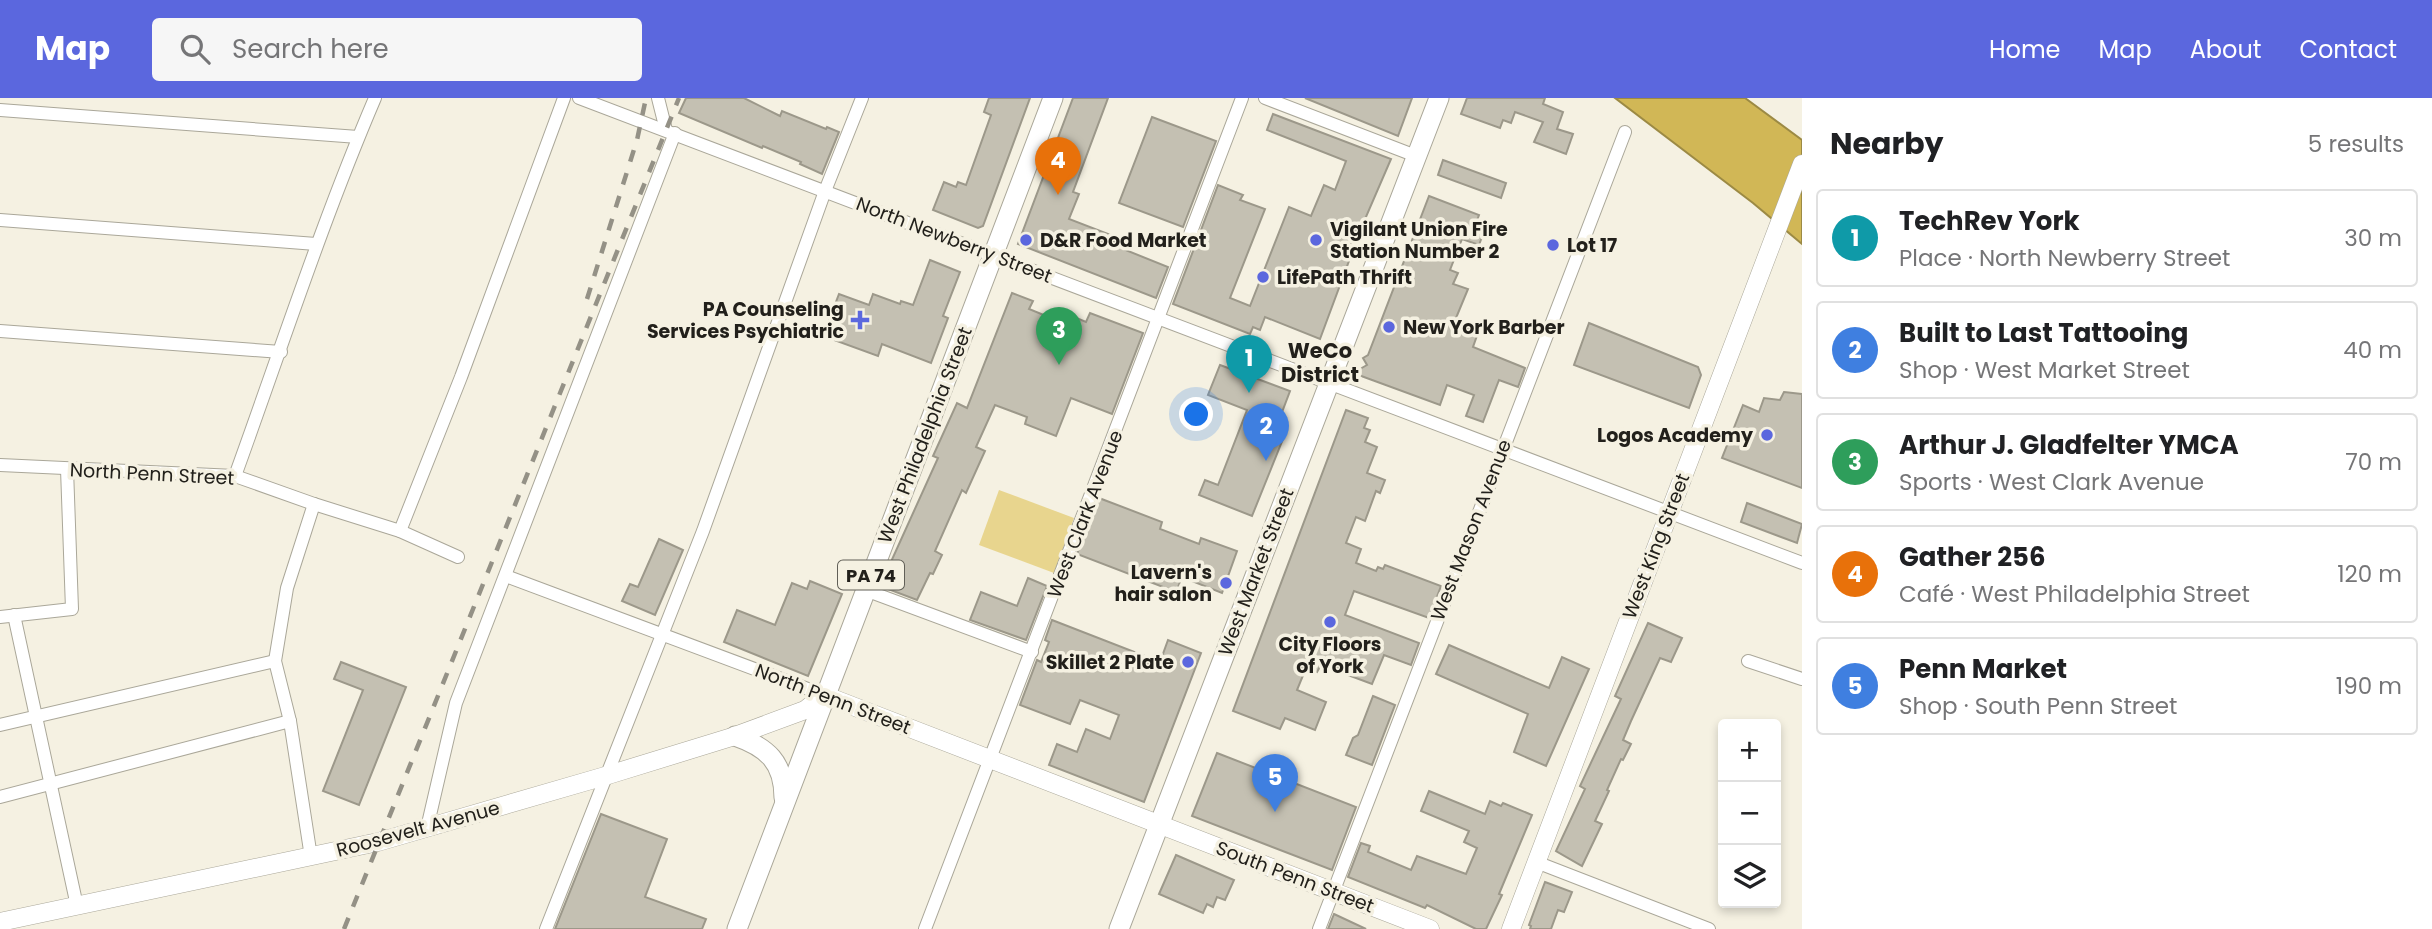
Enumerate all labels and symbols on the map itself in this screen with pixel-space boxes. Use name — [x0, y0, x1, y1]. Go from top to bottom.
pin: 4 — [1035, 137, 1081, 195]
street label: North Newberry Street — [852, 190, 1056, 290]
place label: Vigilant Union Fire Station Number 2 — [1330, 216, 1508, 265]
place label: D&R Food Market — [1040, 227, 1207, 254]
marker: D&R Food Market — [1018, 232, 1034, 248]
marker: Vigilant Union Fire Station Number 2 — [1308, 232, 1324, 248]
place label: Lot 17 — [1567, 232, 1617, 259]
marker: Lot 17 — [1545, 237, 1561, 253]
place label: LifePath Thrift — [1277, 264, 1412, 291]
marker: LifePath Thrift — [1255, 269, 1271, 285]
place label: PA Counseling Services Psychiatric — [647, 296, 844, 345]
pin: 3 — [1036, 307, 1082, 365]
marker: PA Counseling Services Psychiatric — [850, 310, 870, 330]
place label: New York Barber — [1403, 314, 1565, 341]
marker: New York Barber — [1381, 319, 1397, 335]
street label: West Philadelphia Street — [871, 323, 979, 547]
pin: 1 — [1226, 335, 1272, 393]
district label: WeCo District — [1281, 336, 1359, 389]
your location — [1179, 397, 1213, 431]
pin: 2 — [1243, 403, 1289, 461]
place label: Logos Academy — [1597, 422, 1754, 449]
street label: West Clark Avenue — [1041, 426, 1129, 602]
marker: Logos Academy — [1759, 427, 1775, 443]
street label: West Mason Avenue — [1424, 435, 1518, 625]
street label: North Penn Street — [69, 456, 235, 492]
street label: West King Street — [1616, 469, 1696, 623]
street label: West Market Street — [1212, 484, 1300, 660]
place label: Lavern's hair salon — [1115, 559, 1212, 608]
road number: PA 74 — [838, 560, 904, 589]
marker: Lavern's hair salon — [1218, 575, 1234, 591]
marker: City Floors of York — [1322, 614, 1338, 630]
place label: City Floors of York — [1279, 631, 1381, 680]
place label: Skillet 2 Plate — [1046, 649, 1174, 676]
marker: Skillet 2 Plate — [1180, 654, 1196, 670]
street label: North Penn Street — [751, 657, 915, 741]
pin: 5 — [1252, 754, 1298, 812]
street label: Roosevelt Avenue — [333, 794, 503, 864]
street label: South Penn Street — [1212, 834, 1378, 920]

